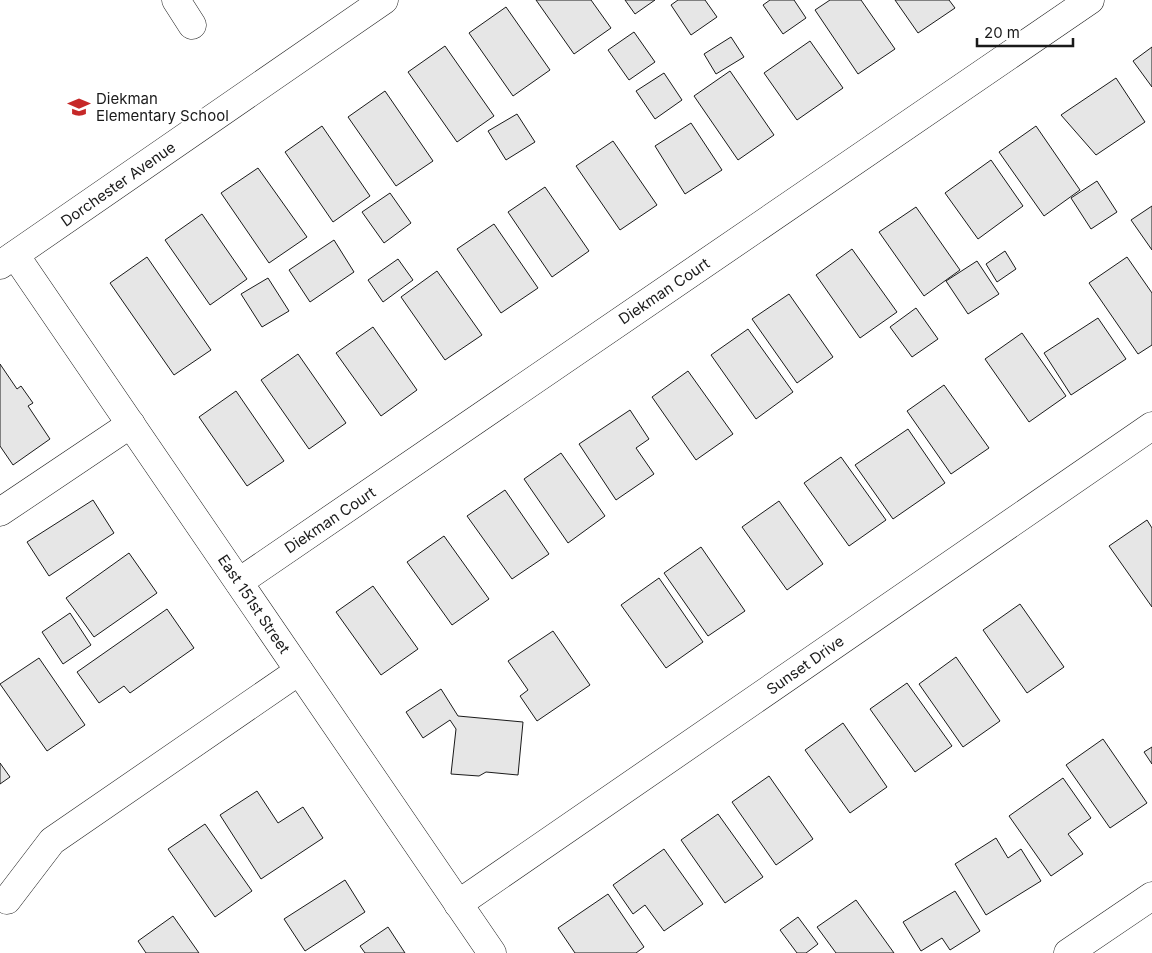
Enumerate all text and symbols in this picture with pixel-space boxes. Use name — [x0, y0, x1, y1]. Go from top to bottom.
scale bar — [977, 15, 1073, 47]
text: 20 m — [984, 23, 1020, 42]
place label: Diekman Elementary School — [96, 89, 229, 125]
school or university icon: Diekman Elementary School — [66, 94, 92, 120]
street label: Dorchester Avenue — [57, 137, 179, 231]
street label: Diekman Court — [615, 254, 713, 328]
street label: Diekman Court — [281, 483, 379, 557]
street label: East 151st Street — [214, 551, 294, 657]
street label: Sunset Drive — [763, 631, 847, 699]

